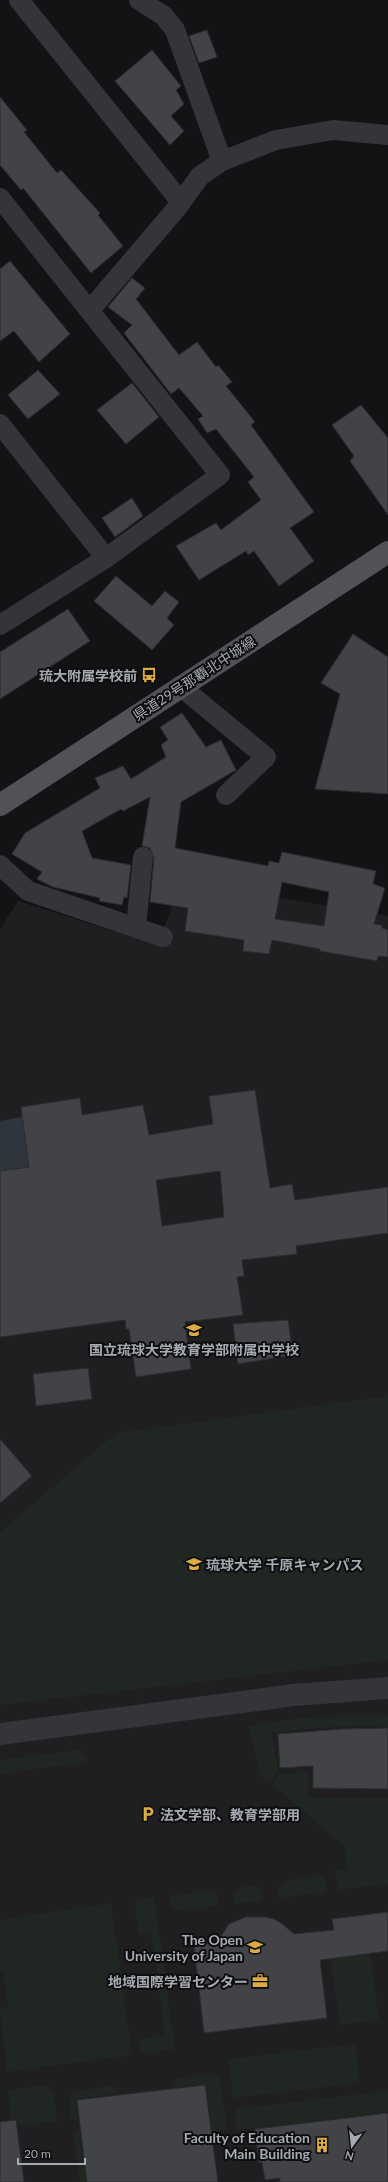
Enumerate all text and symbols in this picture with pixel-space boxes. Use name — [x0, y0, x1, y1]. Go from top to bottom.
street label: 県道29号那覇北中城線 — [130, 632, 258, 724]
bus stop icon: 琉大附属学校前 — [140, 666, 158, 684]
place label: 琉大附属学校前 — [39, 667, 137, 684]
school or university icon: 国立琉球大学教育学部附属中学校 — [185, 1321, 203, 1339]
place label: 国立琉球大学教育学部附属中学校 — [89, 1341, 299, 1358]
school or university icon: 琉球大学 千原キャンパス — [185, 1555, 203, 1573]
place label: 琉球大学 千原キャンパス — [206, 1556, 363, 1573]
parking icon: 法文学部、教育学部用 — [139, 1805, 157, 1823]
place label: 法文学部、教育学部用 — [160, 1806, 300, 1823]
place label: The Open University of Japan — [125, 1931, 243, 1964]
school or university icon: The Open University of Japan — [246, 1938, 264, 1956]
office icon: 地域国際学習センター — [251, 1972, 269, 1990]
place label: 地域国際学習センター — [108, 1973, 248, 1990]
north arrow — [332, 2126, 372, 2166]
place label: Faculty of Education Main Building — [184, 2129, 311, 2162]
building icon: Faculty of Education Main Building — [313, 2136, 331, 2154]
scale bar — [18, 2140, 85, 2166]
text: 20 m — [24, 2146, 51, 2161]
text: N — [344, 2149, 355, 2164]

